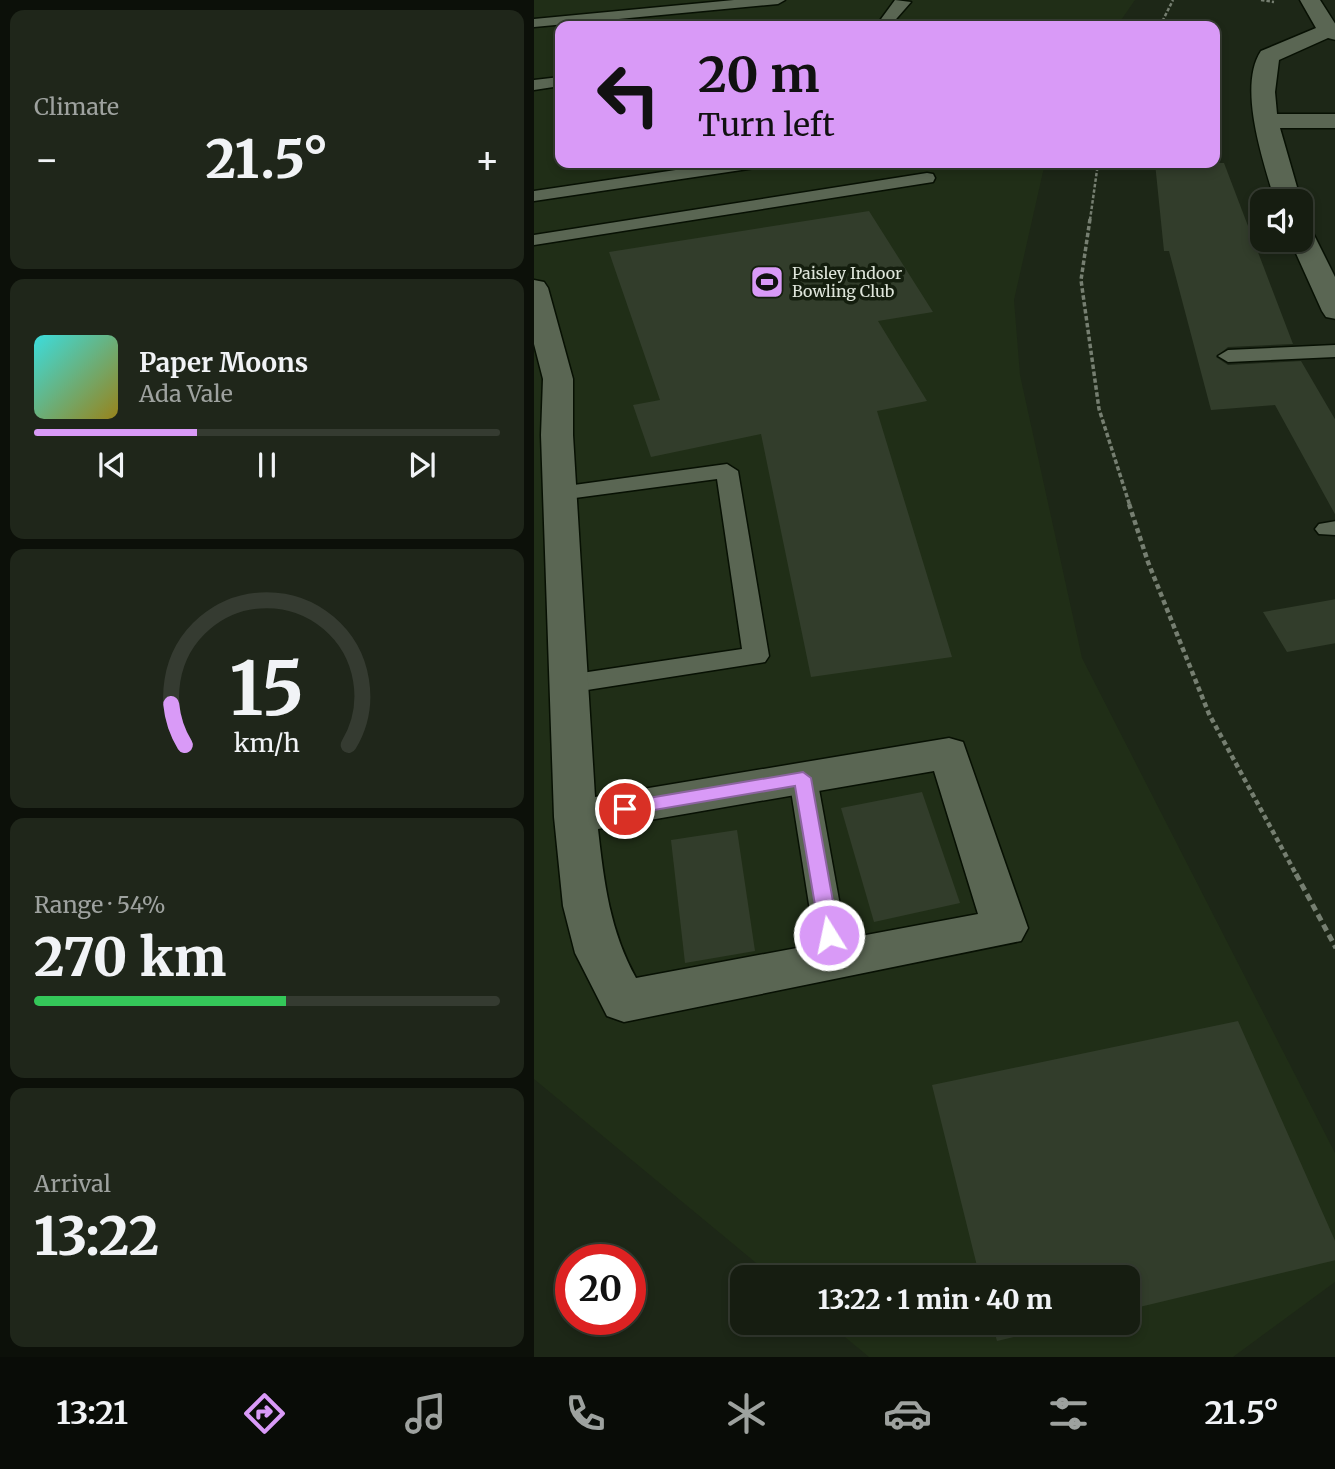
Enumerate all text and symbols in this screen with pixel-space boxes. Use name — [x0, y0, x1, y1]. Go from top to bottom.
text: 20 m — [698, 44, 819, 105]
icon: left — [583, 49, 674, 140]
text: Climate — [34, 92, 119, 121]
text: Turn left — [698, 105, 835, 145]
text: 21.5° — [206, 127, 328, 192]
text: − — [34, 136, 59, 183]
text: + — [475, 136, 500, 183]
map controls — [1250, 189, 1313, 252]
button: sound — [1250, 189, 1313, 252]
sports icon: Paisley Indoor Bowling Club — [748, 263, 786, 301]
place label: Paisley Indoor Bowling Club — [792, 263, 902, 301]
text: Paper Moons — [139, 346, 308, 379]
text: Ada Vale — [139, 379, 233, 408]
icon: previous — [93, 446, 131, 484]
icon: pause — [248, 446, 286, 484]
icon: next — [403, 446, 441, 484]
text: 15 — [230, 643, 304, 735]
text: km/h — [234, 726, 300, 758]
pin — [595, 779, 655, 839]
icon: arrive — [606, 790, 644, 828]
text: Range · 54% — [34, 890, 166, 919]
position arrow — [792, 898, 866, 972]
text: 270 km — [34, 925, 226, 990]
text: Arrival — [34, 1169, 111, 1198]
text: 13:22 — [34, 1204, 159, 1269]
speed limit sign: 20 — [555, 1244, 646, 1335]
text: 13:22 · 1 min · 40 m — [818, 1283, 1052, 1316]
icon: directions — [240, 1389, 289, 1438]
icon: music — [401, 1389, 450, 1438]
icon: phone — [561, 1389, 610, 1438]
icon: climate — [722, 1389, 771, 1438]
icon: car — [883, 1389, 932, 1438]
icon: filters — [1044, 1389, 1093, 1438]
text: 13:21 — [56, 1393, 128, 1433]
text: 21.5° — [1204, 1393, 1279, 1433]

